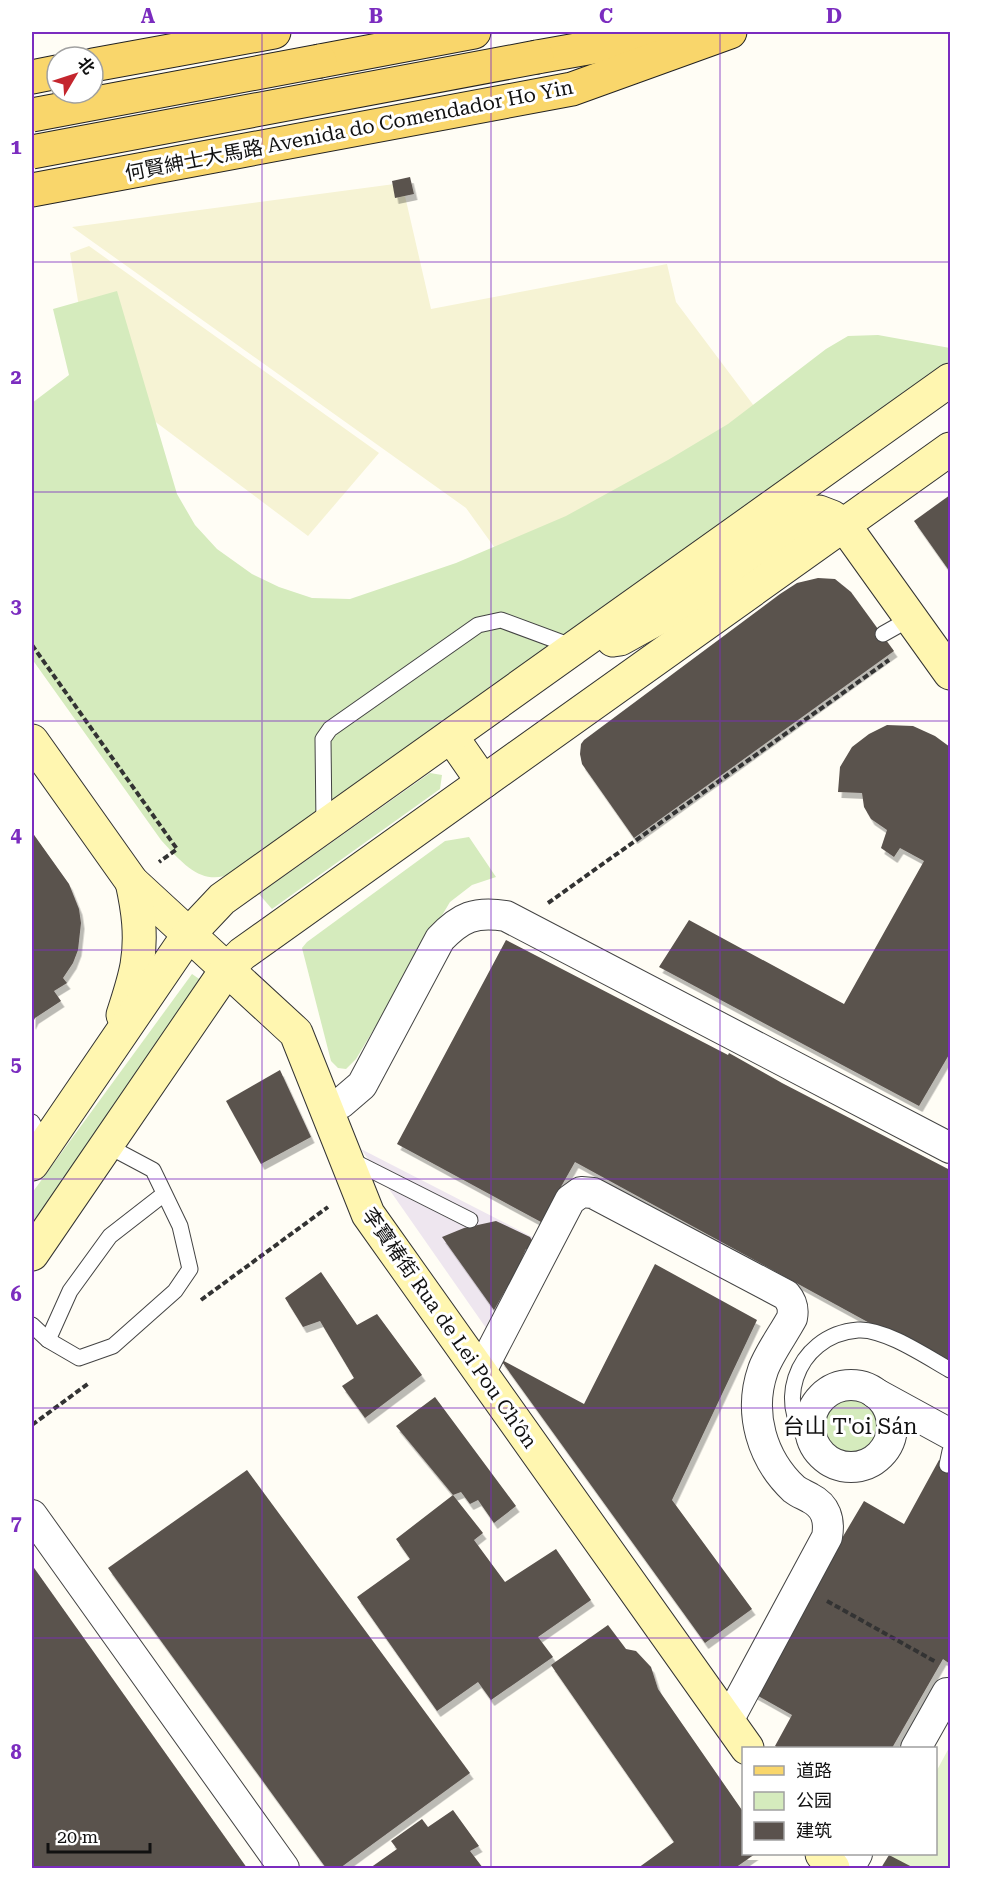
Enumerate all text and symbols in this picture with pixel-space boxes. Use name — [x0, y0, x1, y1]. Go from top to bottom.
text: A — [141, 4, 156, 28]
text: B — [369, 4, 383, 28]
text: C — [599, 4, 613, 28]
text: D — [826, 4, 842, 28]
north arrow — [45, 45, 105, 105]
text: 北 — [74, 54, 99, 78]
street label: 何賢紳士大馬路 Avenida do Comendador Ho Yin — [123, 75, 575, 185]
text: 1 — [10, 135, 22, 159]
text: 2 — [10, 365, 22, 389]
text: 3 — [10, 594, 22, 618]
text: 4 — [10, 823, 22, 847]
text: 5 — [10, 1052, 22, 1076]
street label: 李寶椿街 Rua de Lei Pou Ch'ôn — [358, 1203, 542, 1453]
text: 6 — [10, 1282, 22, 1306]
district label: 台山 T'oi Sán — [783, 1414, 917, 1439]
text: 7 — [10, 1511, 22, 1535]
text: 8 — [10, 1740, 22, 1764]
legend — [742, 1747, 937, 1855]
text: 道路 — [796, 1760, 832, 1781]
text: 公园 — [796, 1790, 832, 1811]
scale bar — [48, 1816, 150, 1854]
text: 建筑 — [796, 1820, 832, 1841]
text: 20 m — [57, 1826, 98, 1847]

